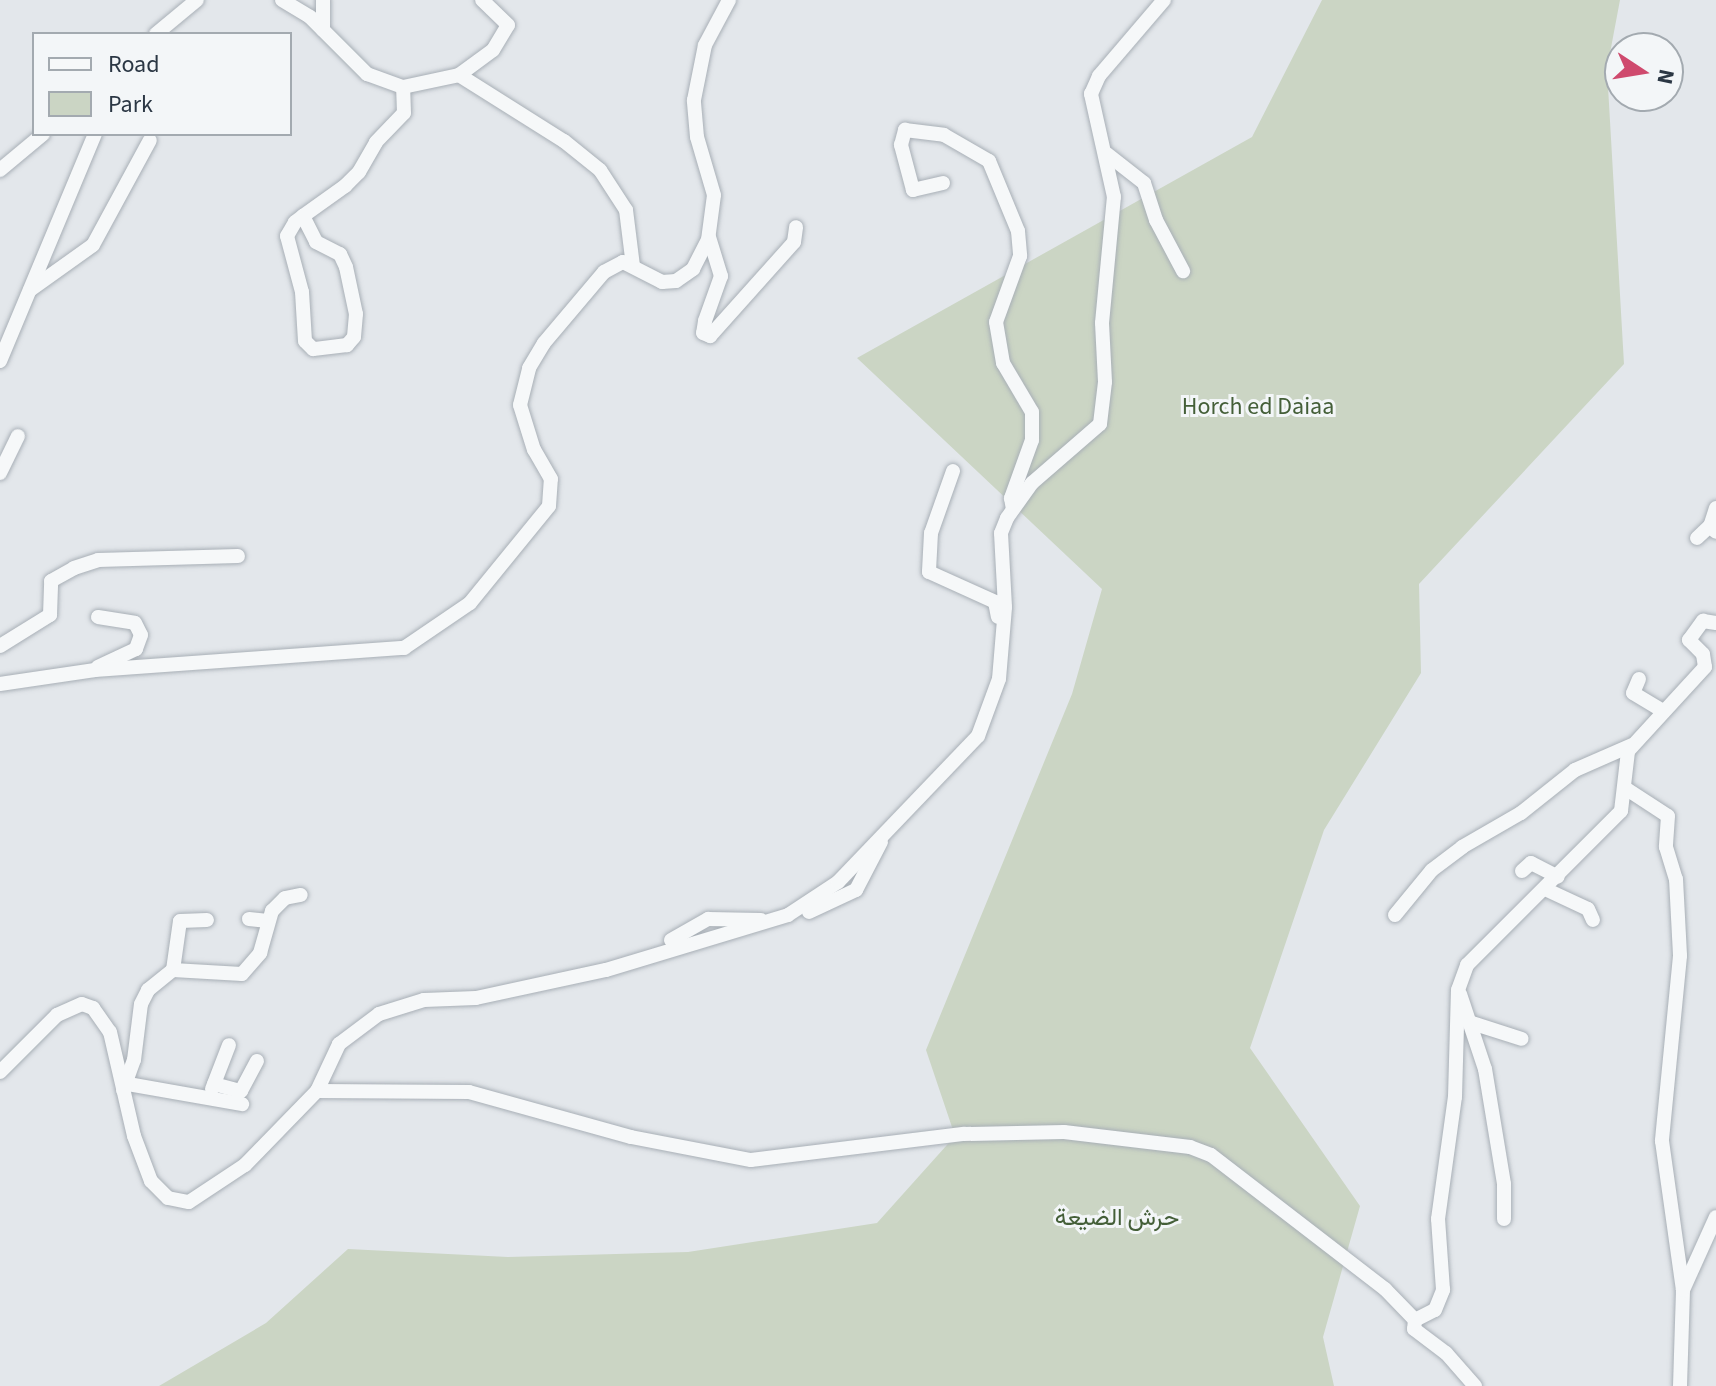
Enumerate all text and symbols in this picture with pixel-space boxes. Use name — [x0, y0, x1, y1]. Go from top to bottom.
legend — [32, 32, 292, 136]
north arrow — [1604, 32, 1684, 112]
text: Road — [108, 47, 160, 82]
text: N — [1648, 66, 1683, 87]
text: Park — [108, 87, 153, 122]
park label: Horch ed Daiaa — [1182, 393, 1334, 421]
park label: حرش الضيعة — [1055, 1204, 1179, 1232]

